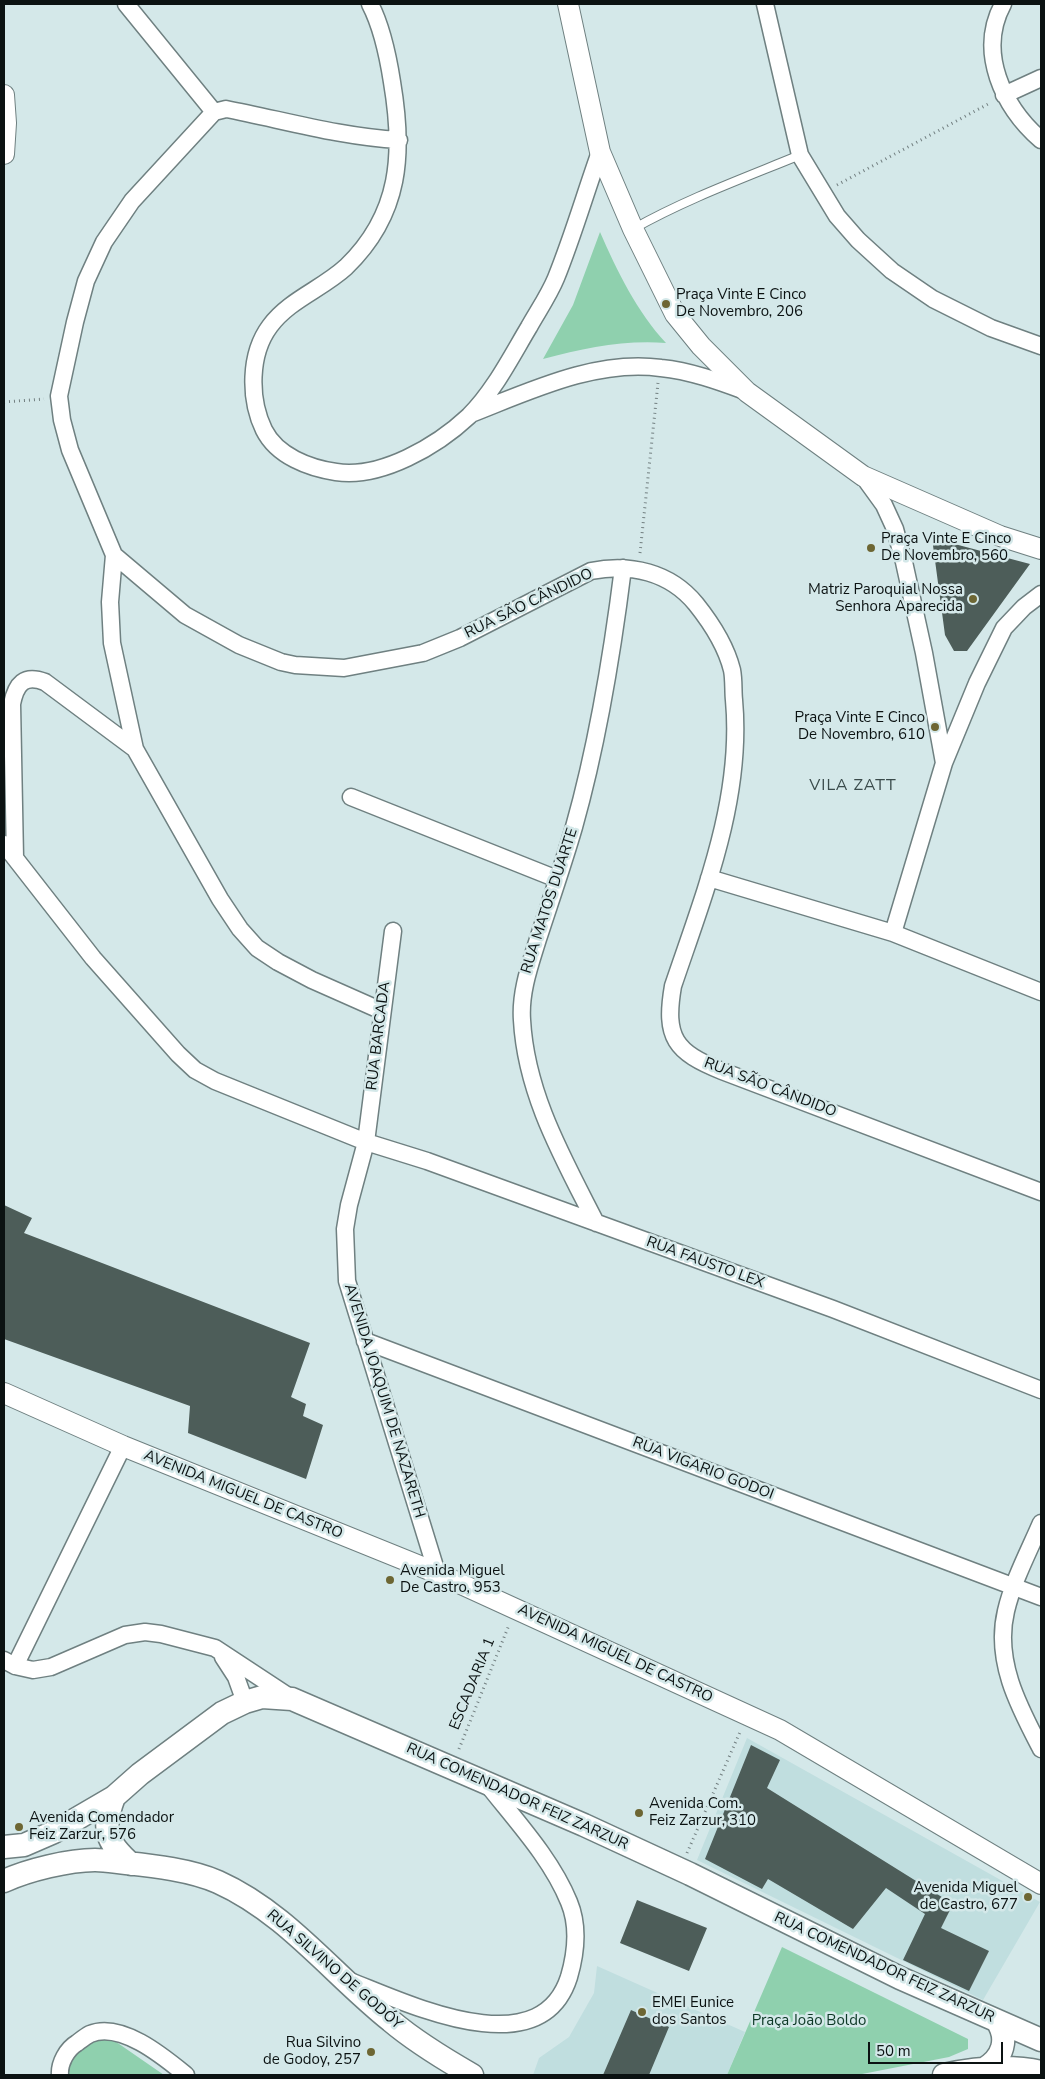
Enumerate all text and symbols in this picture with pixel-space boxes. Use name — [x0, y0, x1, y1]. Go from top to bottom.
place label: Praça Vinte E Cinco De Novembro, 206 — [676, 286, 806, 321]
marker: Praça Vinte E Cinco De Novembro, 206 — [660, 298, 672, 310]
place label: Praça Vinte E Cinco De Novembro, 560 — [881, 530, 1011, 565]
marker: Praça Vinte E Cinco De Novembro, 560 — [865, 542, 877, 554]
street label: RUA SÃO CÂNDIDO — [462, 565, 596, 643]
place label: Matriz Paroquial Nossa Senhora Aparecida — [808, 581, 963, 616]
marker: Matriz Paroquial Nossa Senhora Aparecida — [967, 593, 979, 605]
place label: Praça Vinte E Cinco De Novembro, 610 — [795, 709, 925, 744]
marker: Praça Vinte E Cinco De Novembro, 610 — [929, 721, 941, 733]
district label: VILA ZATT — [808, 776, 898, 796]
street label: RUA MATOS DUARTE — [518, 826, 582, 976]
street label: RUA BARCADA — [363, 981, 395, 1091]
street label: RUA SÃO CÂNDIDO — [701, 1054, 839, 1122]
street label: RUA FAUSTO LEX — [644, 1233, 766, 1293]
street label: AVENIDA JOAQUIM DE NAZARETH — [340, 1282, 428, 1520]
street label: RUA VIGARIO GODOI — [630, 1434, 776, 1504]
street label: AVENIDA MIGUEL DE CASTRO — [141, 1447, 345, 1543]
place label: Avenida Miguel De Castro, 953 — [400, 1562, 505, 1597]
marker: Avenida Miguel De Castro, 953 — [384, 1574, 396, 1586]
street label: AVENIDA MIGUEL DE CASTRO — [515, 1601, 715, 1707]
street label: ESCADARIA 1 — [446, 1635, 500, 1733]
street label: RUA COMENDADOR FEIZ ZARZUR — [403, 1740, 631, 1854]
place label: Avenida Com. Feiz Zarzur, 310 — [649, 1795, 756, 1830]
marker: Avenida Com. Feiz Zarzur, 310 — [633, 1807, 645, 1819]
place label: Avenida Comendador Feiz Zarzur, 576 — [29, 1809, 174, 1844]
marker: Avenida Comendador Feiz Zarzur, 576 — [13, 1821, 25, 1833]
place label: Avenida Miguel de Castro, 677 — [913, 1879, 1018, 1914]
marker: Avenida Miguel de Castro, 677 — [1022, 1891, 1034, 1903]
street label: RUA SILVINO DE GODÓY — [263, 1906, 405, 2034]
street label: RUA COMENDADOR FEIZ ZARZUR — [771, 1909, 997, 2027]
place label: EMEI Eunice dos Santos — [652, 1994, 734, 2029]
marker: EMEI Eunice dos Santos — [636, 2006, 648, 2018]
park label: Praça João Boldo — [752, 2012, 866, 2030]
scale bar — [870, 2032, 1005, 2064]
place label: Rua Silvino de Godoy, 257 — [263, 2034, 361, 2069]
text: 50 m — [876, 2041, 911, 2061]
marker: Rua Silvino de Godoy, 257 — [365, 2046, 377, 2058]

